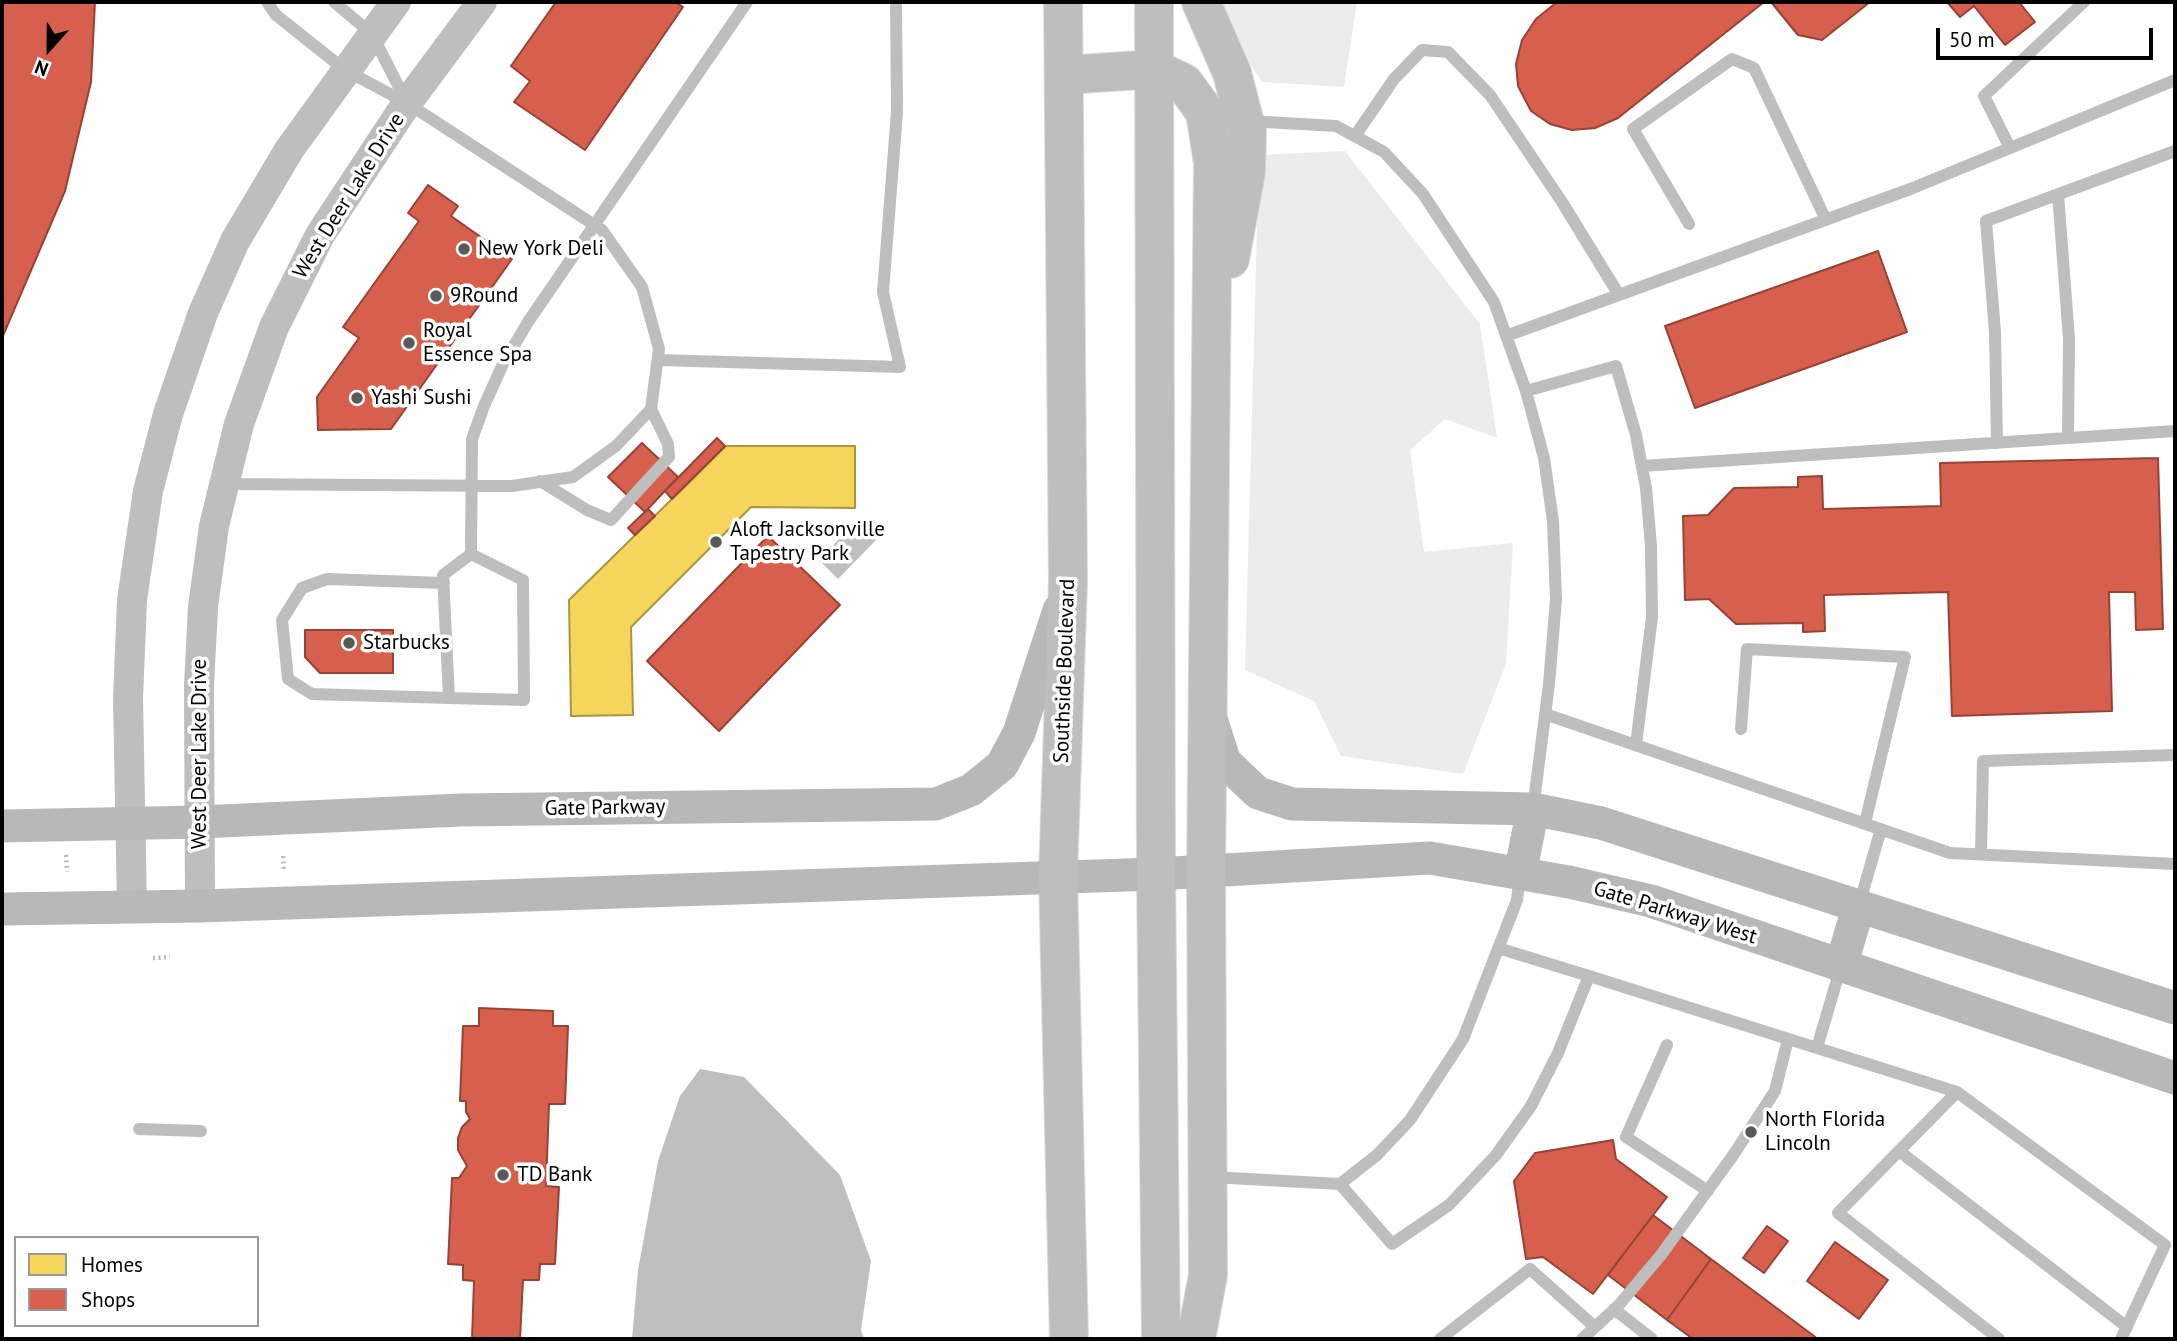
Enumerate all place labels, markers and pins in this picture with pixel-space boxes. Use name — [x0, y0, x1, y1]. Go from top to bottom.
place label: New York Deli — [478, 236, 604, 262]
marker: New York Deli — [456, 241, 472, 257]
place label: 9Round — [450, 283, 518, 309]
marker: 9Round — [428, 288, 444, 304]
place label: Royal Essence Spa — [423, 318, 532, 368]
marker: Royal Essence Spa — [401, 335, 417, 351]
place label: Yashi Sushi — [371, 385, 472, 411]
marker: Yashi Sushi — [349, 390, 365, 406]
place label: Aloft Jacksonville Tapestry Park — [730, 517, 885, 567]
marker: Aloft Jacksonville Tapestry Park — [708, 534, 724, 550]
place label: Starbucks — [363, 630, 450, 656]
marker: Starbucks — [341, 635, 357, 651]
place label: North Florida Lincoln — [1765, 1107, 1885, 1157]
marker: North Florida Lincoln — [1743, 1124, 1759, 1140]
place label: TD Bank — [517, 1162, 592, 1188]
marker: TD Bank — [495, 1167, 511, 1183]

